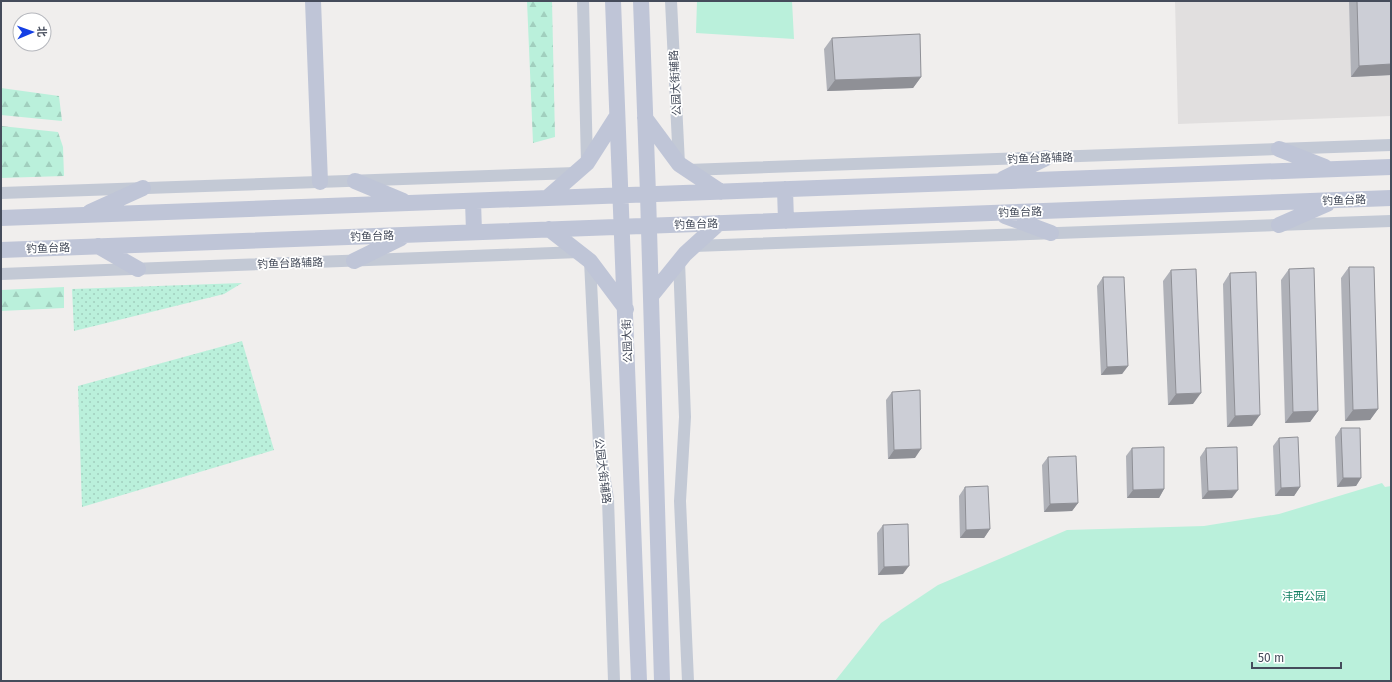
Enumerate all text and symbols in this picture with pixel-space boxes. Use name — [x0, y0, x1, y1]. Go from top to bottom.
north arrow — [12, 12, 52, 52]
text: 北 — [35, 26, 48, 37]
street label: 公园大街辅路 — [667, 50, 684, 116]
street label: 钓鱼台路辅路 — [1007, 151, 1073, 166]
street label: 钓鱼台路 — [1322, 193, 1366, 208]
street label: 钓鱼台路 — [998, 205, 1042, 220]
street label: 钓鱼台路 — [674, 217, 718, 232]
street label: 钓鱼台路 — [350, 229, 394, 244]
street label: 钓鱼台路 — [26, 241, 70, 256]
street label: 钓鱼台路辅路 — [257, 256, 323, 271]
street label: 公园大街 — [620, 319, 635, 363]
street label: 公园大街辅路 — [592, 438, 613, 505]
park label: 沣西公园 — [1282, 590, 1326, 603]
scale bar — [1252, 644, 1341, 670]
text: 50 m — [1258, 651, 1284, 665]

